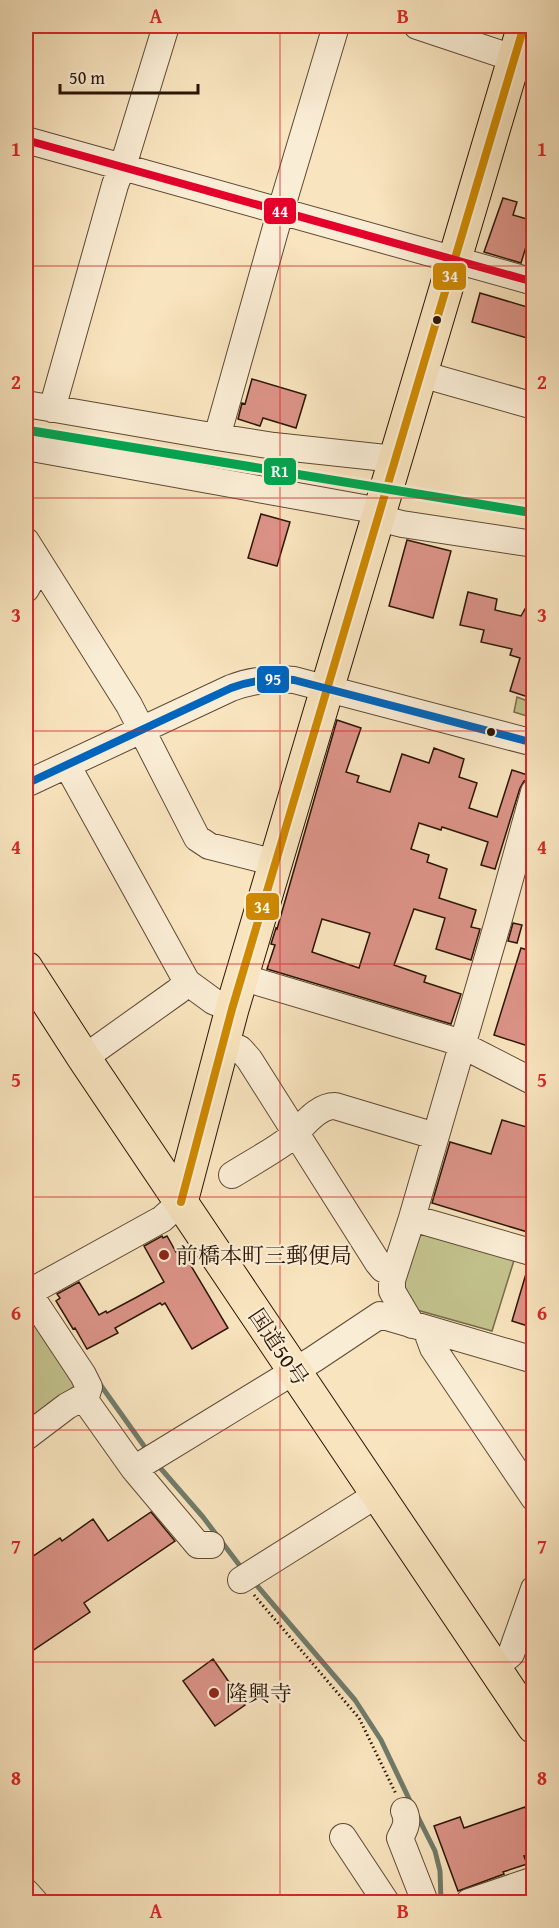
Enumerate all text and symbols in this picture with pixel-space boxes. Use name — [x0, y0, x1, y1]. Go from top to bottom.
text: A — [150, 1, 163, 30]
text: B — [397, 1, 409, 30]
scale bar — [60, 57, 198, 95]
text: 50 m — [69, 64, 105, 91]
text: 1 — [11, 134, 21, 163]
text: 1 — [537, 134, 547, 163]
line badge: 44 — [263, 197, 297, 225]
text: 44 — [272, 199, 288, 223]
line badge: 34 — [432, 262, 467, 291]
text: 34 — [442, 264, 458, 288]
unlabelled marker — [431, 314, 443, 326]
text: 2 — [11, 367, 21, 396]
text: 2 — [537, 367, 547, 396]
line badge: R1 — [263, 457, 297, 486]
text: R1 — [271, 459, 289, 483]
text: 3 — [11, 600, 21, 629]
text: 3 — [537, 600, 547, 629]
line badge: 95 — [256, 665, 290, 694]
text: 95 — [265, 667, 281, 691]
unlabelled marker — [485, 726, 497, 738]
text: 4 — [11, 832, 21, 861]
text: 4 — [537, 832, 547, 861]
line badge: 34 — [245, 892, 280, 921]
text: 34 — [254, 895, 270, 919]
text: 5 — [11, 1065, 21, 1094]
text: 5 — [537, 1065, 547, 1094]
place label: 前橋本町三郵便局 — [176, 1239, 352, 1271]
marker: 前橋本町三郵便局 — [157, 1248, 171, 1262]
text: 6 — [11, 1298, 21, 1327]
text: 6 — [537, 1298, 547, 1327]
street label: 国道50号 — [241, 1302, 317, 1392]
text: 7 — [11, 1531, 21, 1560]
text: 7 — [537, 1531, 547, 1560]
place label: 隆興寺 — [226, 1677, 292, 1709]
marker: 隆興寺 — [207, 1686, 221, 1700]
text: 8 — [11, 1763, 21, 1792]
text: 8 — [537, 1763, 547, 1792]
text: A — [150, 1896, 163, 1925]
text: B — [397, 1896, 409, 1925]

